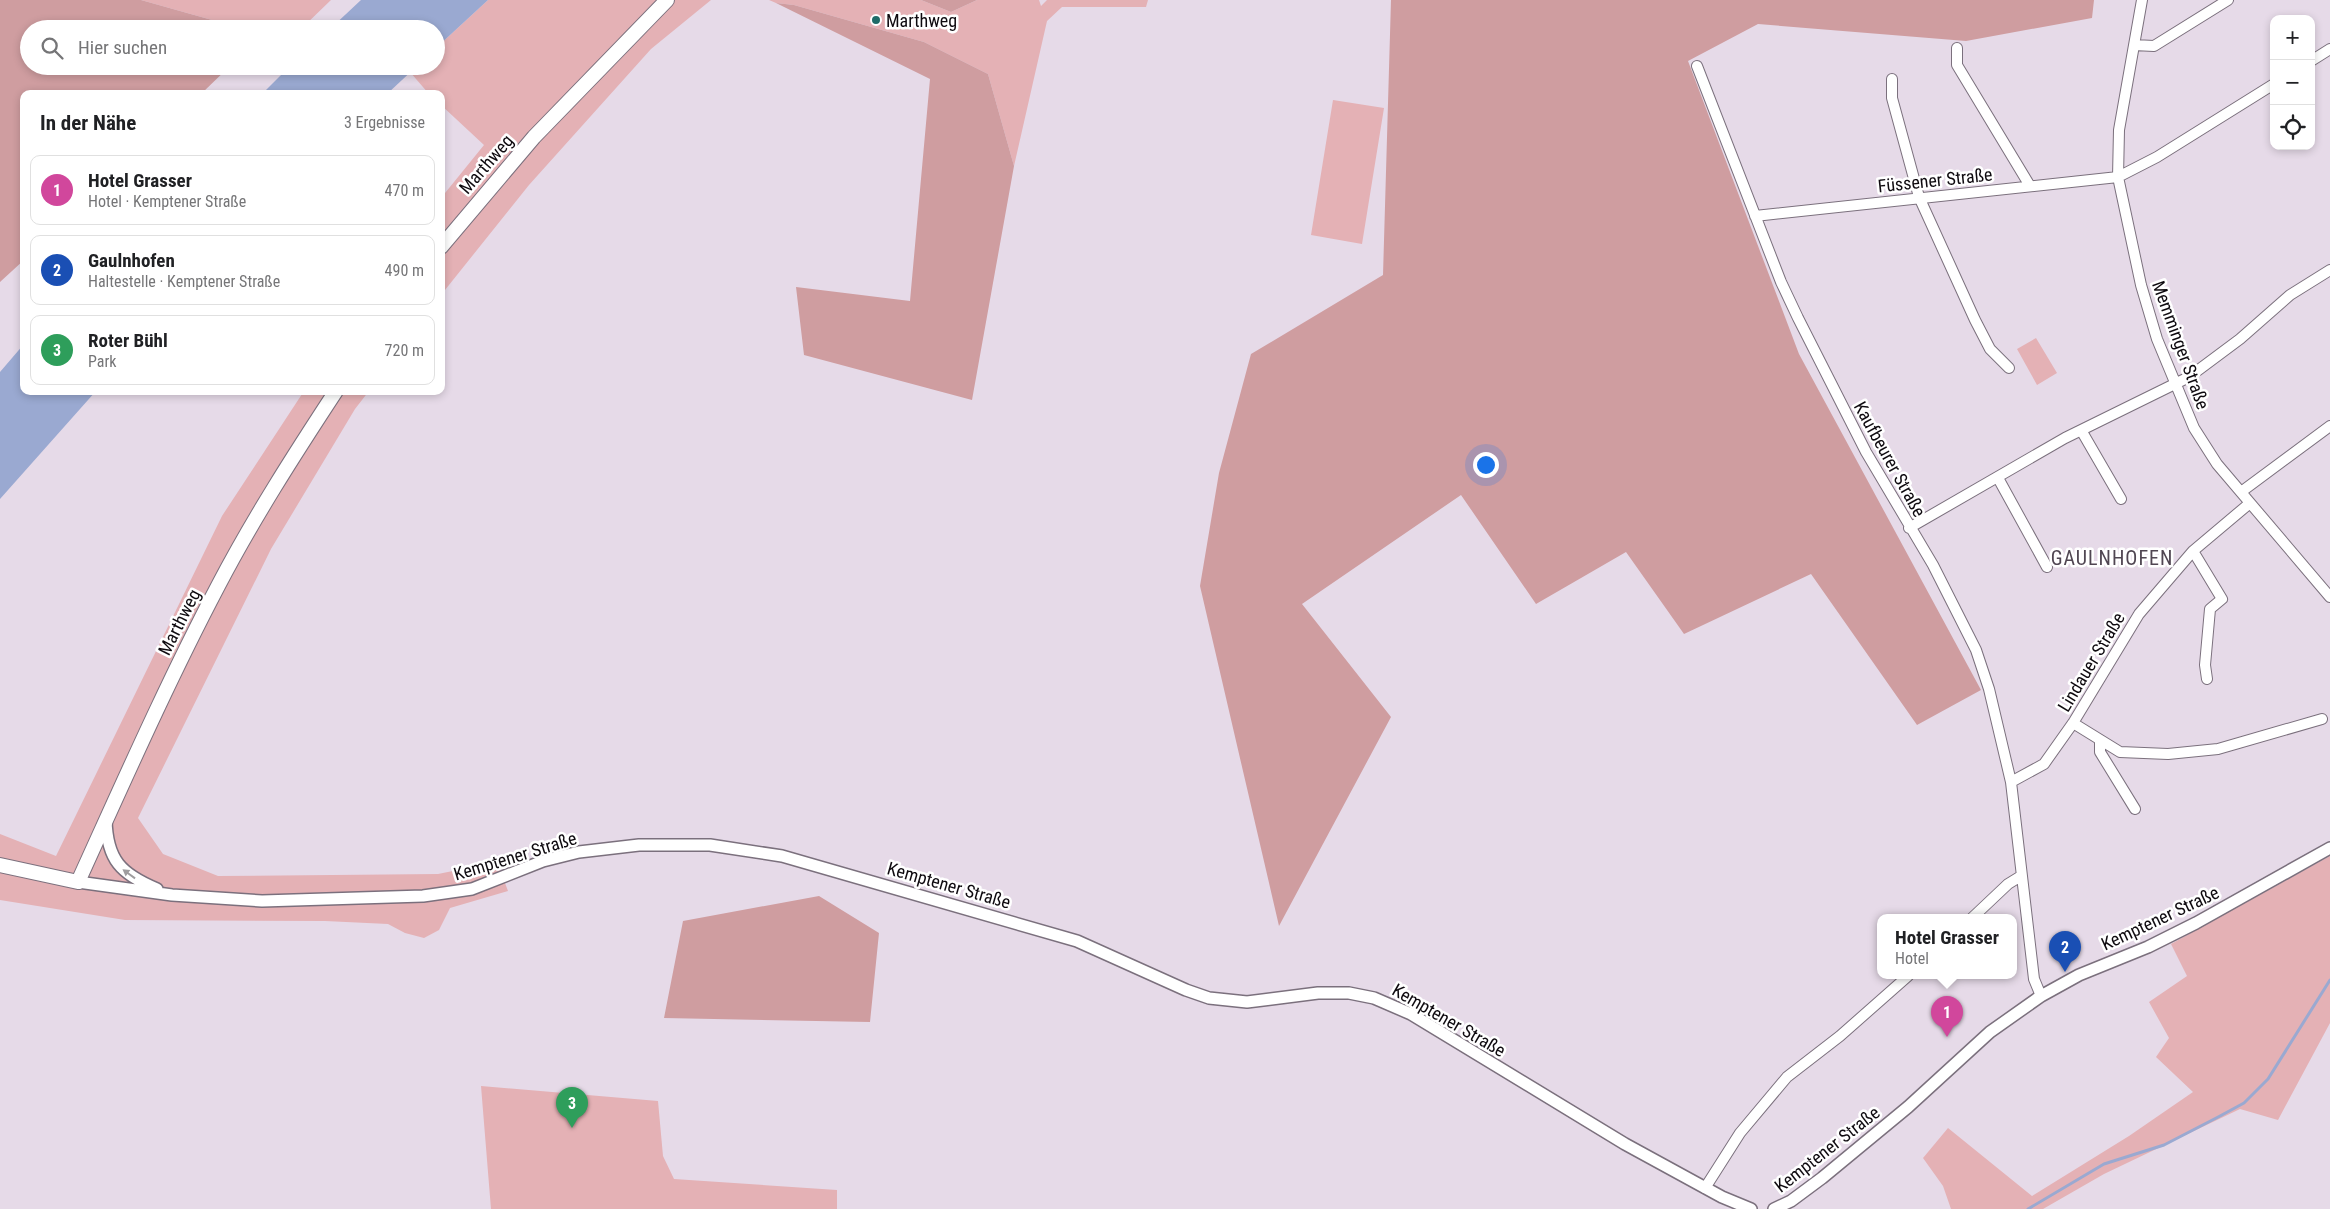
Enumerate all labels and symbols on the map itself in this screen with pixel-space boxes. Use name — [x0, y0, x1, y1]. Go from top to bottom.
place label: Marthweg — [886, 10, 957, 31]
marker: Marthweg — [870, 14, 882, 26]
street label: Marthweg — [455, 130, 517, 198]
street label: Füssener Straße — [1877, 164, 1993, 196]
street label: Memminger Straße — [2148, 278, 2214, 412]
street label: Kaufbeurer Straße — [1850, 398, 1930, 520]
your location — [1473, 452, 1499, 478]
district label: GAULNHOFEN — [2051, 546, 2173, 570]
street label: Marthweg — [153, 586, 205, 658]
street label: Lindauer Straße — [2053, 609, 2129, 715]
street label: Kemptener Straße — [451, 827, 579, 885]
street label: Kemptener Straße — [885, 857, 1013, 913]
one-way arrow — [122, 869, 135, 879]
street label: Kemptener Straße — [2098, 882, 2222, 954]
pin: 2 — [2049, 931, 2081, 972]
street label: Kemptener Straße — [1389, 979, 1509, 1061]
pin: 1 — [1931, 996, 1963, 1037]
pin: 3 — [556, 1087, 588, 1128]
street label: Kemptener Straße — [1770, 1102, 1884, 1196]

